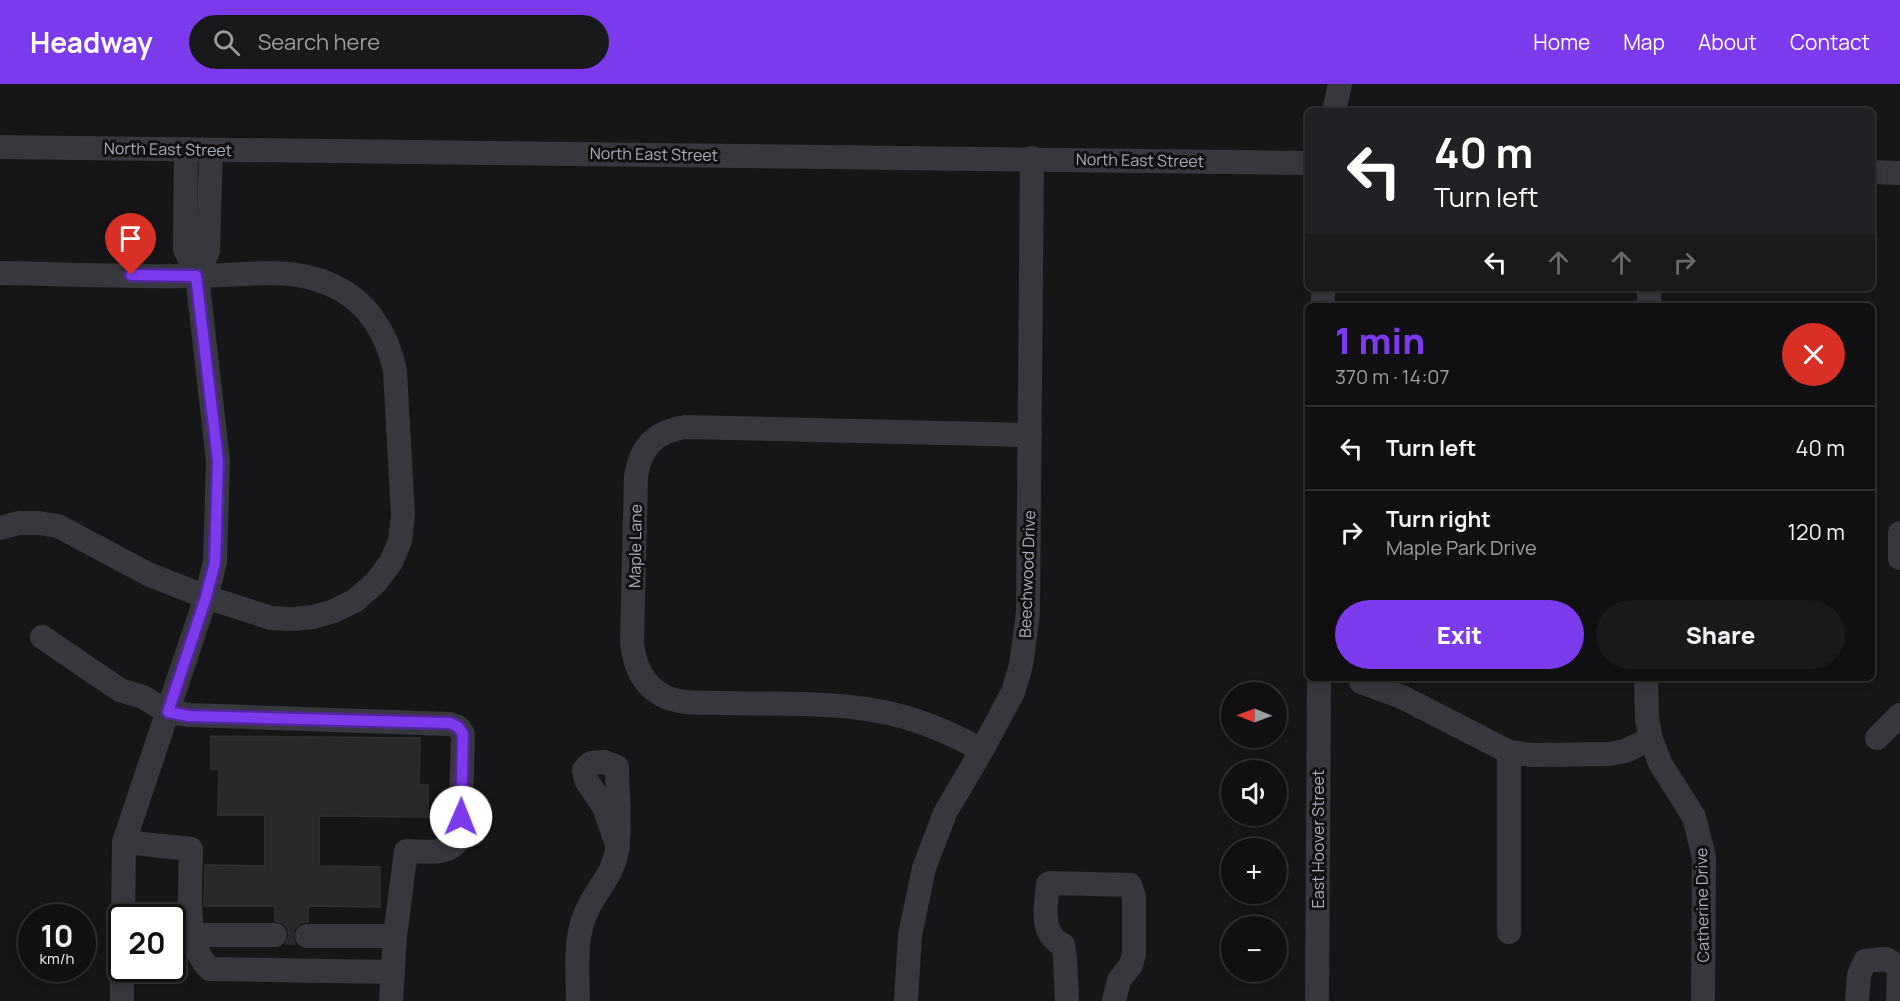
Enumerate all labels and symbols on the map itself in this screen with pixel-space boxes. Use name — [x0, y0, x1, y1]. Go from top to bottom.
street label: North East Street — [104, 137, 232, 161]
street label: North East Street — [590, 142, 718, 166]
street label: North East Street — [1076, 148, 1204, 172]
pin — [105, 213, 156, 275]
street label: Maple Lane — [623, 504, 647, 588]
street label: Beechwood Drive — [1014, 510, 1040, 638]
north arrow — [1221, 682, 1287, 748]
street label: East Hoover Street — [1307, 770, 1329, 908]
position arrow — [429, 785, 493, 849]
street label: Catherine Drive — [1690, 848, 1714, 962]
speed limit sign: 20 — [108, 904, 186, 982]

